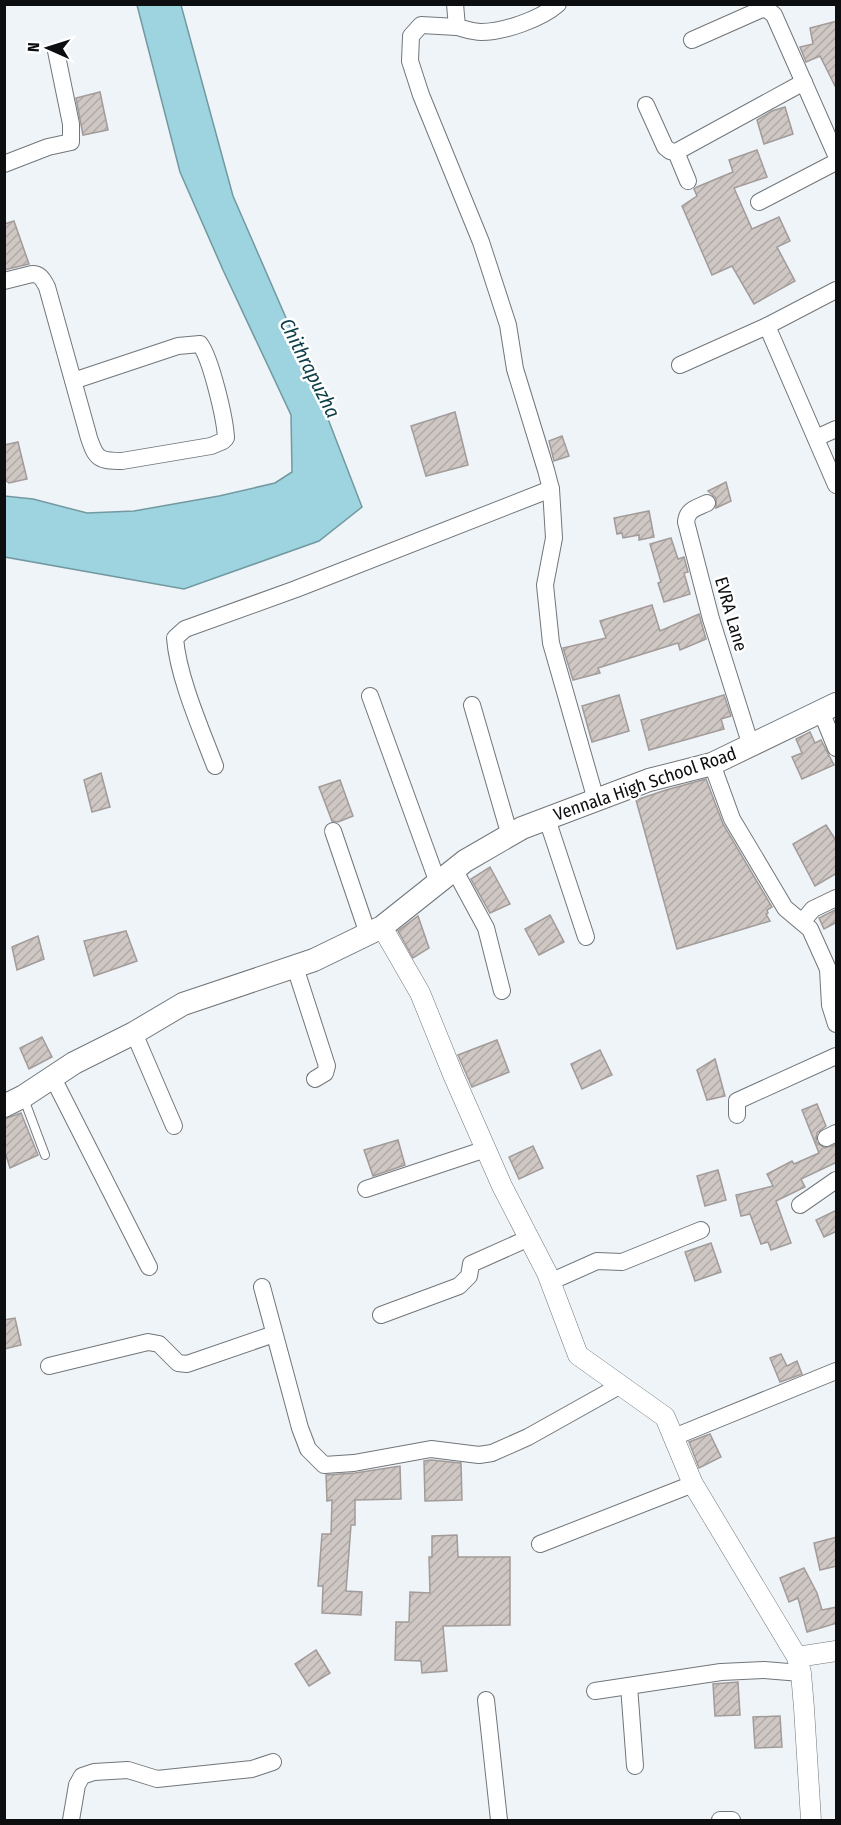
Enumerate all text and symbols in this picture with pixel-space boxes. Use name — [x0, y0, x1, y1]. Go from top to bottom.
north arrow — [18, 18, 78, 78]
text: N — [24, 42, 43, 53]
water label: Chithrapuzha — [275, 314, 345, 422]
street label: EVRA Lane — [710, 574, 752, 654]
street label: Vennala High School Road — [551, 742, 739, 826]

